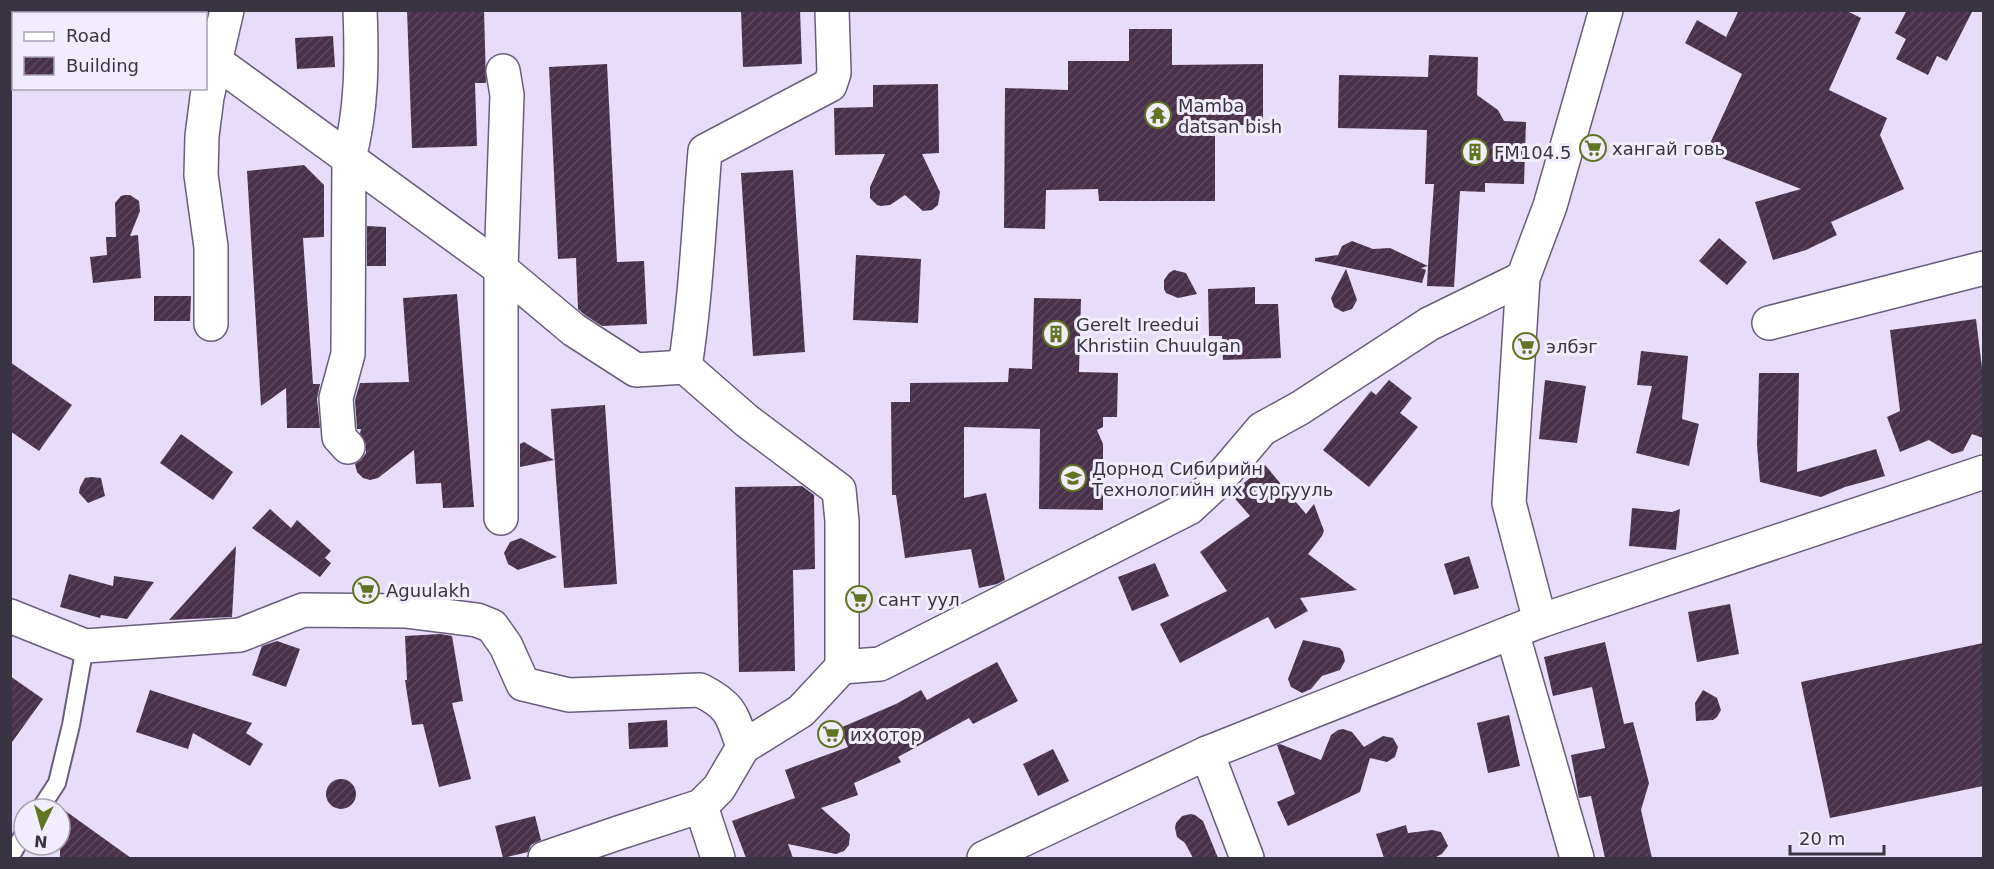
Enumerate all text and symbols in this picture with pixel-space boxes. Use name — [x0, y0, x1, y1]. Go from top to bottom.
legend — [12, 12, 207, 90]
text: Road — [66, 25, 111, 46]
text: Building — [66, 55, 139, 76]
place label: Mamba datsan bish — [1178, 95, 1282, 137]
temple icon: Mamba datsan bish — [1143, 100, 1173, 130]
supermarket icon: хангай говь — [1578, 133, 1608, 163]
building icon: FM104.5 — [1460, 137, 1490, 167]
place label: хангай говь — [1612, 138, 1725, 159]
place label: FM104.5 — [1494, 142, 1571, 163]
place label: Gerelt Ireedui Khristiin Chuulgan — [1076, 314, 1241, 356]
building icon: Gerelt Ireedui Khristiin Chuulgan — [1041, 319, 1071, 349]
supermarket icon: элбэг — [1511, 331, 1541, 361]
place label: элбэг — [1546, 336, 1598, 357]
place label: Дорнод Сибирийн Технологийн их сургууль — [1091, 458, 1333, 500]
school or university icon: Дорнод Сибирийн Технологийн их сургууль — [1058, 463, 1088, 493]
supermarket icon: Aguulakh — [351, 575, 381, 605]
place label: Aguulakh — [386, 580, 470, 601]
supermarket icon: сант уул — [844, 584, 874, 614]
place label: сант уул — [878, 589, 960, 610]
supermarket icon: их отор — [816, 719, 846, 749]
place label: их отор — [850, 724, 922, 745]
north arrow — [12, 797, 72, 857]
scale bar — [1790, 818, 1884, 856]
text: 20 m — [1799, 828, 1845, 849]
text: N — [33, 831, 48, 851]

